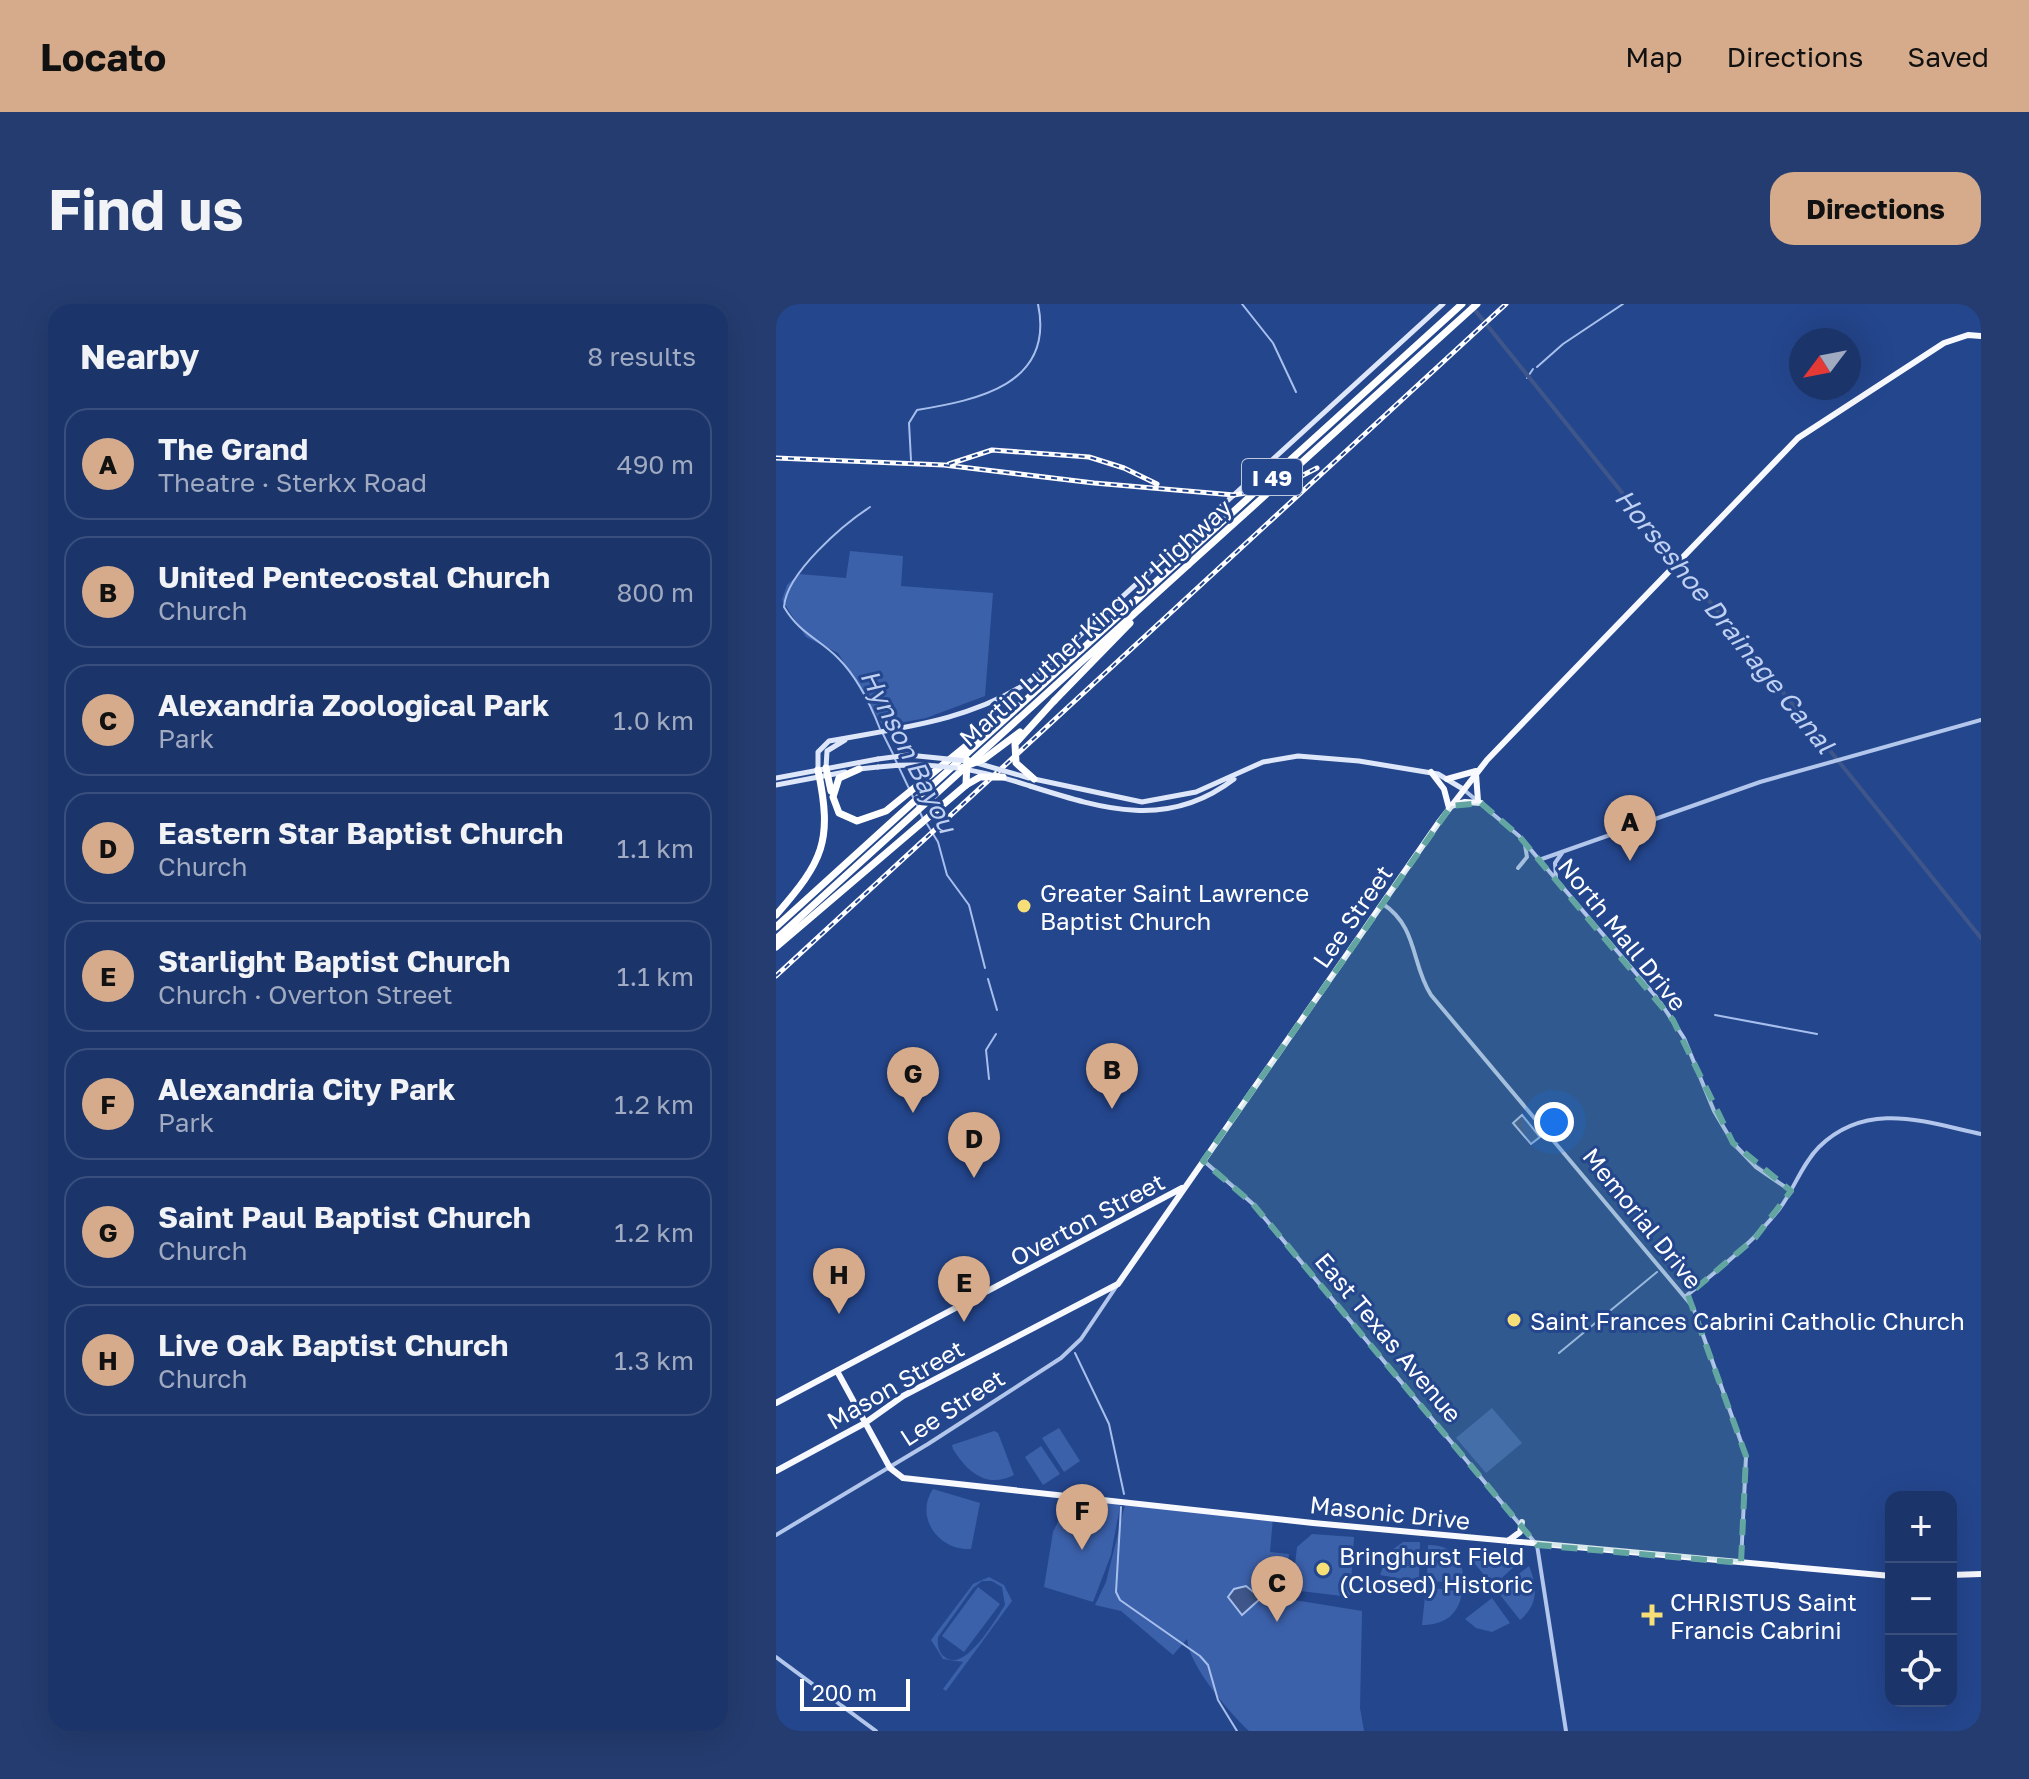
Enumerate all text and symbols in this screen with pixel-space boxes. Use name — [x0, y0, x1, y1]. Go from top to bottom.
text: Locato — [40, 34, 166, 79]
text: Map — [1625, 40, 1682, 73]
text: Directions — [1726, 40, 1863, 73]
text: Saved — [1907, 40, 1989, 73]
button: Directions — [1770, 172, 1981, 245]
text: Find us — [48, 175, 244, 242]
north arrow — [1789, 328, 1861, 400]
text: Nearby — [80, 336, 200, 376]
text: 8 results — [587, 341, 696, 372]
text: The Grand — [158, 431, 308, 467]
text: A — [99, 449, 117, 480]
text: 490 m — [617, 449, 694, 480]
road number: I 49 — [1242, 459, 1302, 495]
text: Theatre · Sterkx Road — [158, 467, 427, 498]
water label: Horseshoe Drainage Canal — [1609, 483, 1842, 761]
street label: Martin Luther King, Jr Highway — [953, 492, 1237, 752]
text: United Pentecostal Church — [158, 559, 550, 595]
text: B — [99, 577, 117, 608]
text: 800 m — [616, 577, 694, 608]
text: Church — [158, 595, 247, 626]
water label: Hynson Bayou — [855, 664, 965, 840]
text: Alexandria Zoological Park — [158, 687, 549, 723]
text: C — [99, 705, 117, 736]
text: 1.0 km — [613, 705, 694, 736]
text: Park — [158, 723, 214, 754]
pin: A — [1604, 795, 1656, 861]
text: Eastern Star Baptist Church — [158, 815, 563, 851]
text: D — [99, 833, 117, 864]
text: 1.1 km — [617, 833, 694, 864]
text: Church — [158, 851, 247, 882]
street label: North Mall Drive — [1553, 852, 1693, 1016]
street label: Lee Street — [1306, 859, 1398, 973]
place label: Greater Saint Lawrence Baptist Church — [1040, 878, 1309, 935]
marker: Greater Saint Lawrence Baptist Church — [1015, 897, 1033, 915]
text: Starlight Baptist Church — [158, 943, 510, 979]
text: E — [100, 961, 116, 992]
text: 1.1 km — [617, 961, 694, 992]
text: Church · Overton Street — [158, 979, 453, 1010]
pin: B — [1086, 1043, 1138, 1109]
pin: G — [887, 1047, 939, 1113]
text: Alexandria City Park — [158, 1071, 455, 1107]
text: F — [100, 1089, 116, 1120]
text: 1.2 km — [614, 1089, 694, 1120]
your location — [1534, 1102, 1574, 1142]
text: Park — [158, 1107, 214, 1138]
pin: D — [948, 1112, 1000, 1178]
street label: Memorial Drive — [1577, 1142, 1709, 1294]
street label: Overton Street — [1005, 1166, 1169, 1272]
text: Saint Paul Baptist Church — [158, 1199, 531, 1235]
text: G — [98, 1217, 118, 1248]
text: 1.2 km — [614, 1217, 694, 1248]
text: Church — [158, 1235, 247, 1266]
street label: East Texas Avenue — [1310, 1246, 1468, 1428]
pin: H — [813, 1248, 865, 1314]
pin: E — [938, 1256, 990, 1322]
place label: Saint Frances Cabrini Catholic Church — [1530, 1306, 1965, 1335]
marker: Saint Frances Cabrini Catholic Church — [1505, 1311, 1523, 1329]
text: Live Oak Baptist Church — [158, 1327, 509, 1363]
street label: Mason Street — [821, 1333, 969, 1435]
text: H — [98, 1345, 118, 1376]
text: 1.3 km — [614, 1345, 694, 1376]
text: Church — [158, 1363, 247, 1394]
street label: Lee Street — [894, 1363, 1010, 1451]
pin: F — [1056, 1484, 1108, 1550]
street label: Masonic Drive — [1308, 1489, 1472, 1535]
map controls — [1885, 1491, 1957, 1707]
button: + — [1885, 1491, 1957, 1563]
place label: Bringhurst Field (Closed) Historic — [1339, 1541, 1533, 1598]
pin: C — [1251, 1556, 1303, 1622]
marker: Bringhurst Field (Closed) Historic — [1314, 1560, 1332, 1578]
button: − — [1885, 1563, 1957, 1635]
place label: CHRISTUS Saint Francis Cabrini — [1670, 1587, 1857, 1644]
marker: CHRISTUS Saint Francis Cabrini — [1641, 1604, 1663, 1626]
button: locate — [1885, 1635, 1957, 1707]
scale bar — [800, 1675, 910, 1711]
text: 200 m — [812, 1679, 877, 1706]

